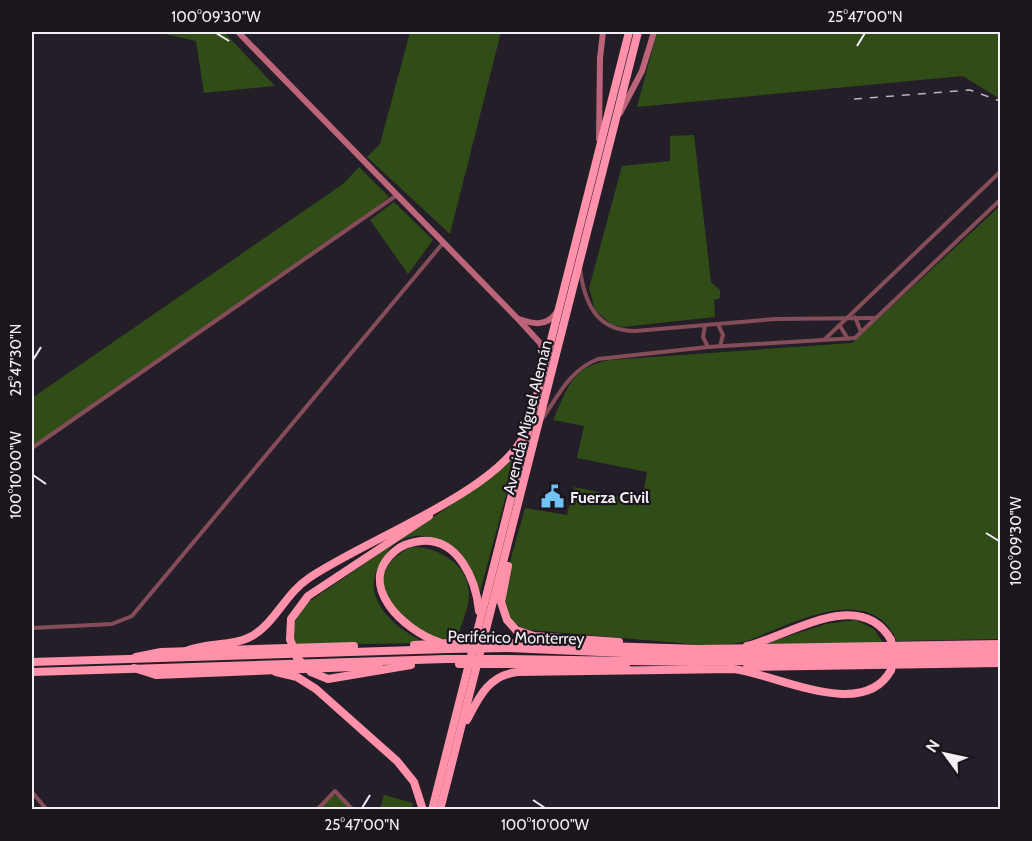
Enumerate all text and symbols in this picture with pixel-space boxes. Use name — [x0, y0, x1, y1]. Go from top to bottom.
text: 100°09'30"W — [171, 8, 261, 26]
text: 25°47'00"N — [827, 8, 903, 26]
text: 25°47'30"N — [7, 324, 25, 396]
street label: Avenida Miguel Alemán — [499, 338, 556, 496]
text: 100°10'00"W — [7, 430, 25, 519]
public building icon: Fuerza Civil — [539, 484, 565, 510]
place label: Fuerza Civil — [570, 488, 649, 507]
text: 100°09'30"W — [1007, 496, 1025, 586]
street label: Periférico Monterrey — [447, 627, 585, 648]
north arrow — [915, 724, 975, 784]
text: N — [922, 736, 944, 756]
text: 25°47'00"N — [324, 816, 400, 834]
text: 100°10'00"W — [501, 816, 590, 834]

